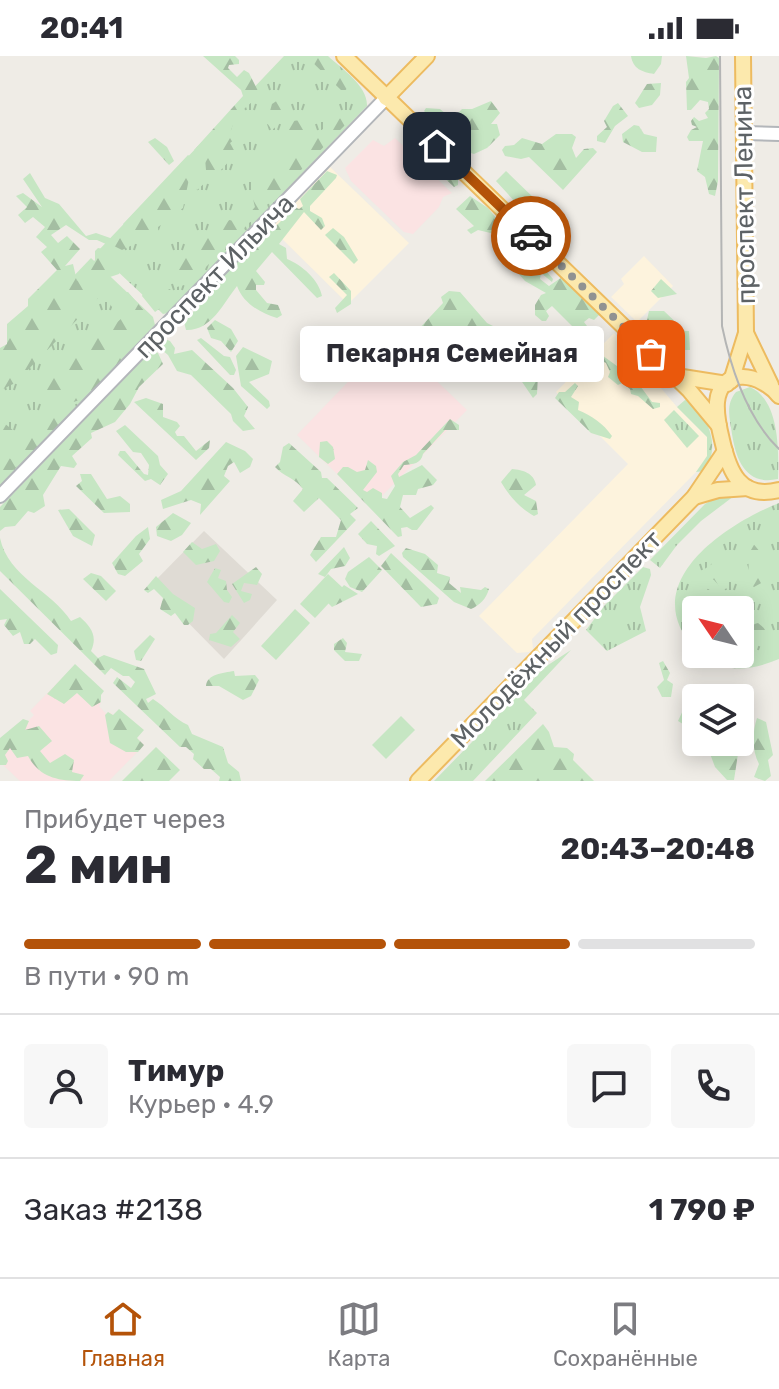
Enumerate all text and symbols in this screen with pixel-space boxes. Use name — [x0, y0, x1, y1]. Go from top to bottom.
text: 20:41 — [40, 10, 123, 46]
street label: проспект Ленина — [727, 85, 762, 304]
pin — [403, 112, 471, 180]
icon: home — [415, 124, 459, 168]
street label: проспект Ильича — [128, 188, 300, 365]
courier — [491, 196, 571, 276]
icon: car — [509, 214, 553, 258]
pin — [617, 320, 685, 388]
callout: Пекарня Семейная — [299, 326, 603, 382]
icon: bag — [629, 332, 673, 376]
text: Пекарня Семейная — [326, 338, 578, 369]
street label: Молодёжный проспект — [444, 524, 668, 754]
north arrow — [682, 596, 754, 668]
map controls — [682, 596, 754, 756]
button: layers — [682, 684, 754, 756]
text: Прибудет через — [24, 804, 225, 835]
text: 20:43–20:48 — [560, 831, 755, 867]
text: 2 мин — [24, 834, 173, 896]
text: В пути · 90 m — [24, 961, 189, 992]
button: person — [24, 1044, 108, 1128]
button: chat — [567, 1044, 651, 1128]
button: phone — [671, 1044, 755, 1128]
text: Тимур — [128, 1053, 224, 1089]
text: Курьер · 4.9 — [128, 1089, 274, 1120]
text: Заказ #2138 — [24, 1192, 203, 1228]
text: 1 790 ₽ — [649, 1192, 755, 1228]
tab: Главная — [81, 1297, 165, 1372]
tab: Карта — [328, 1297, 390, 1372]
tab: Сохранённые — [553, 1297, 698, 1372]

